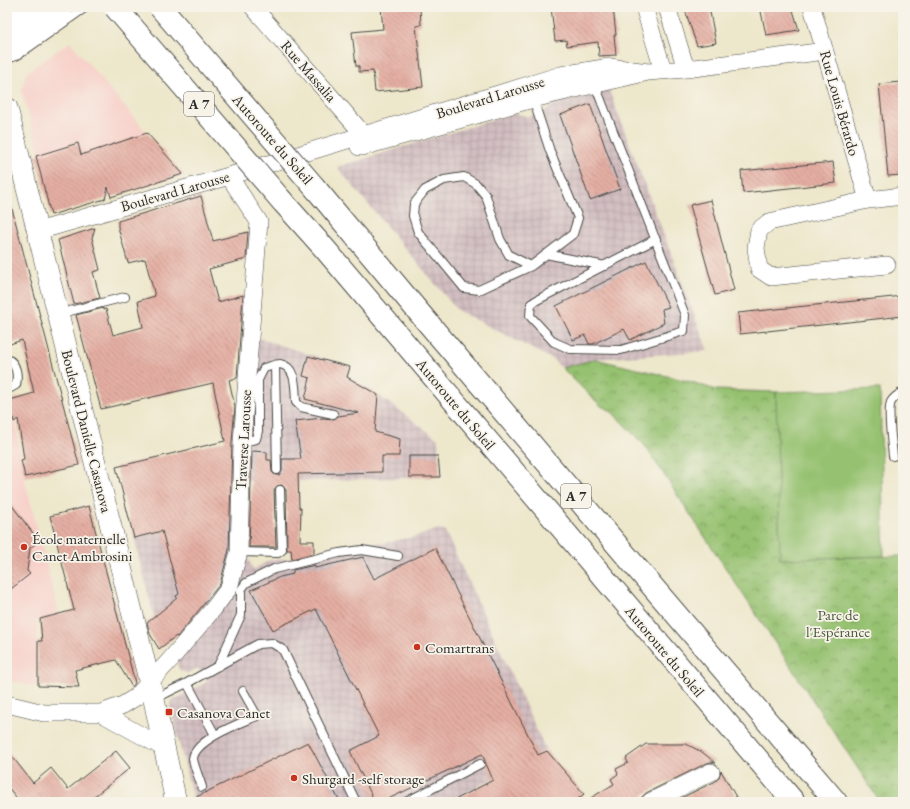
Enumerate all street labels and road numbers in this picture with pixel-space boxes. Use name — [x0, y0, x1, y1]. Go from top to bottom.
street label: Rue Massalia — [277, 36, 341, 106]
street label: Rue Louis Bérardo — [816, 48, 864, 158]
street label: Boulevard Larousse — [434, 71, 547, 122]
street label: Autoroute du Soleil — [228, 89, 318, 188]
road number: A 7 — [184, 92, 214, 116]
street label: Boulevard Larousse — [118, 166, 232, 216]
street label: Boulevard Danielle Casanova — [58, 348, 116, 514]
street label: Autoroute du Soleil — [412, 354, 500, 454]
street label: Traverse Larousse — [231, 389, 255, 491]
road number: A 7 — [561, 484, 591, 508]
street label: Autoroute du Soleil — [621, 601, 709, 701]

